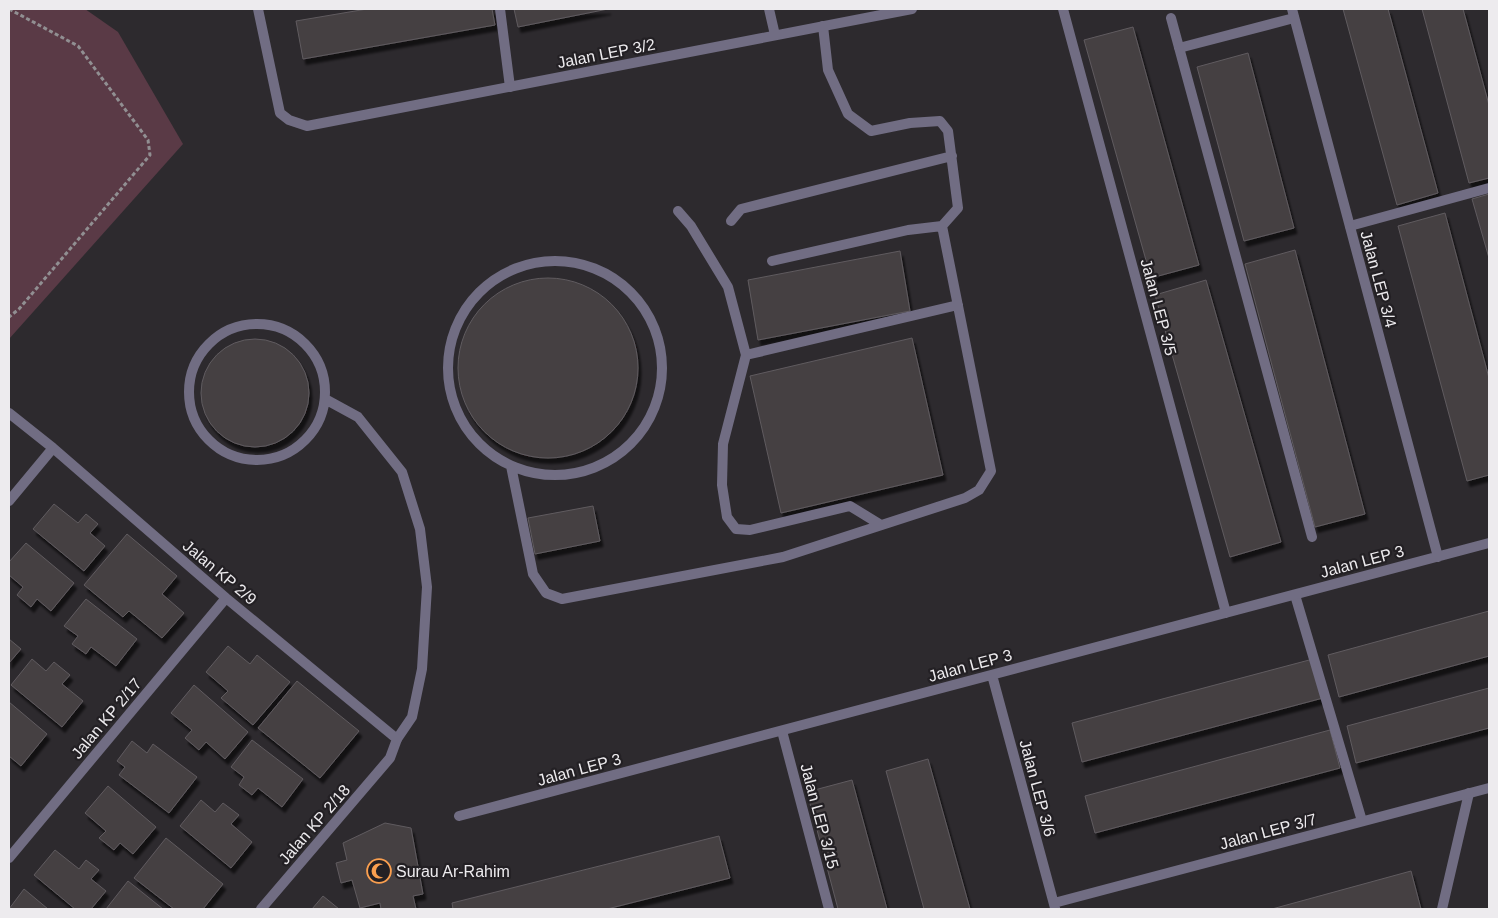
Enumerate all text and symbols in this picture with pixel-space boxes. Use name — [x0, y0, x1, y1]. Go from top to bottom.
street label: Jalan LEP 3/2 — [556, 36, 657, 71]
street label: Jalan LEP 3/4 — [1357, 229, 1400, 329]
street label: Jalan LEP 3/5 — [1137, 257, 1180, 357]
street label: Jalan KP 2/9 — [180, 537, 260, 608]
street label: Jalan LEP 3 — [1318, 542, 1406, 581]
street label: Jalan LEP 3 — [926, 646, 1014, 685]
street label: Jalan KP 2/17 — [68, 675, 145, 762]
street label: Jalan LEP 3/6 — [1016, 738, 1059, 838]
street label: Jalan LEP 3 — [535, 750, 623, 789]
street label: Jalan LEP 3/15 — [797, 762, 842, 871]
street label: Jalan KP 2/18 — [275, 781, 353, 867]
street label: Jalan LEP 3/7 — [1218, 810, 1318, 853]
mosque icon: Surau Ar-Rahim — [366, 858, 392, 884]
place label: Surau Ar-Rahim — [396, 863, 510, 880]

